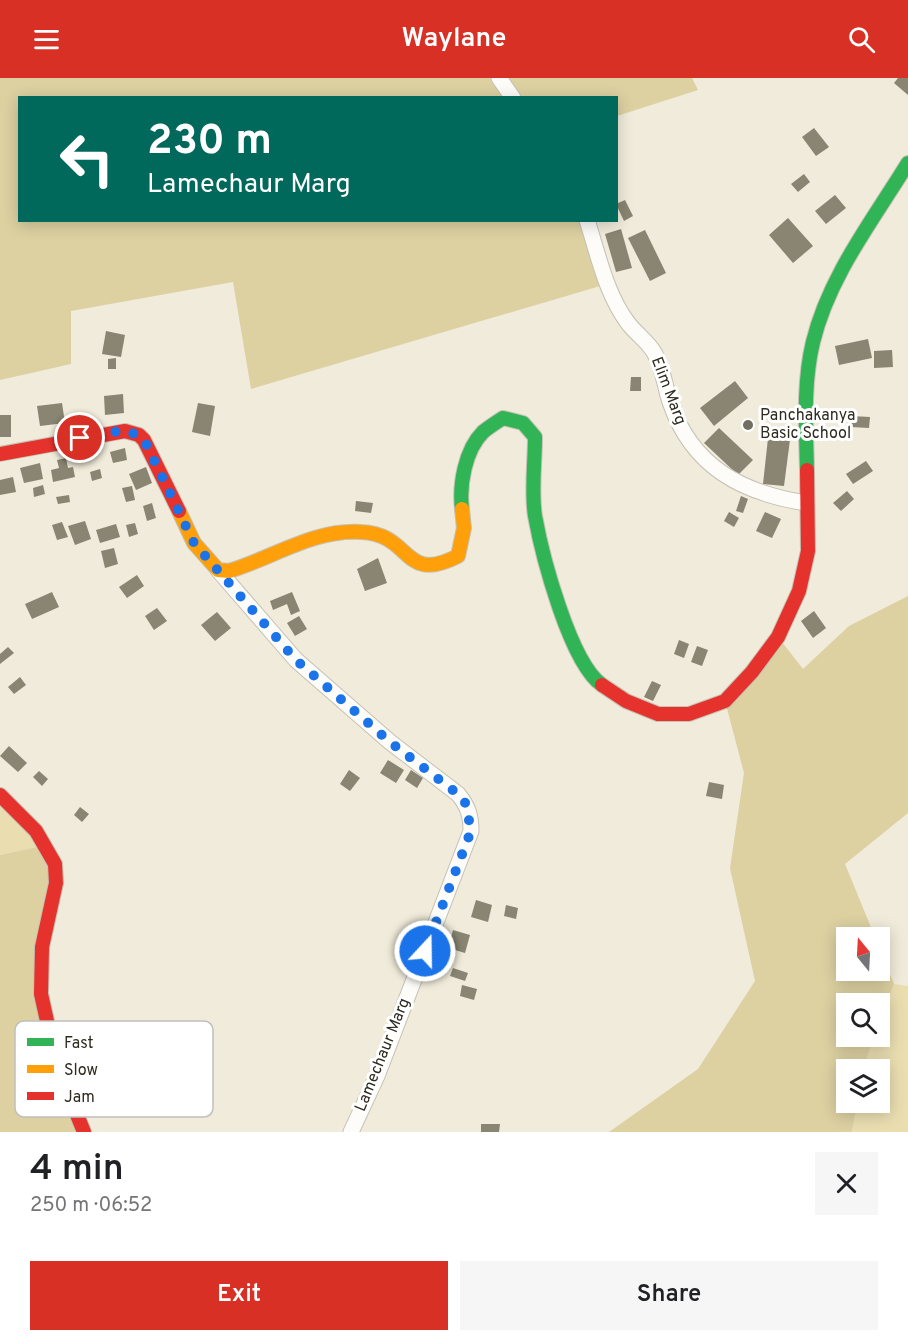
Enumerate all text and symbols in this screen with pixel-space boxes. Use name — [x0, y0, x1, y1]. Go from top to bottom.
text: Waylane — [402, 22, 506, 56]
icon: menu — [30, 23, 63, 56]
icon: search — [845, 23, 878, 56]
text: 230 m — [147, 116, 272, 169]
icon: left — [48, 120, 126, 198]
text: Lamechaur Marg — [147, 168, 351, 202]
street label: Elim Marg — [646, 354, 690, 428]
place label: Panchakanya Basic School — [760, 406, 855, 444]
pin — [54, 412, 105, 463]
marker: Panchakanya Basic School — [741, 418, 755, 432]
icon: arrive — [63, 421, 96, 454]
position arrow — [393, 919, 457, 983]
north arrow — [836, 927, 890, 981]
map controls — [836, 927, 890, 1113]
button: search — [836, 993, 890, 1047]
street label: Lamechaur Marg — [351, 995, 415, 1115]
legend — [15, 1021, 213, 1117]
text: Fast — [64, 1034, 94, 1054]
button: layers — [836, 1059, 890, 1113]
text: Slow — [64, 1061, 98, 1081]
text: Jam — [64, 1088, 95, 1108]
text: 4 min — [30, 1147, 124, 1193]
button: close — [815, 1152, 878, 1215]
text: 250 m · 06:52 — [30, 1193, 152, 1219]
button: Exit — [30, 1261, 448, 1330]
button: Share — [460, 1261, 878, 1330]

